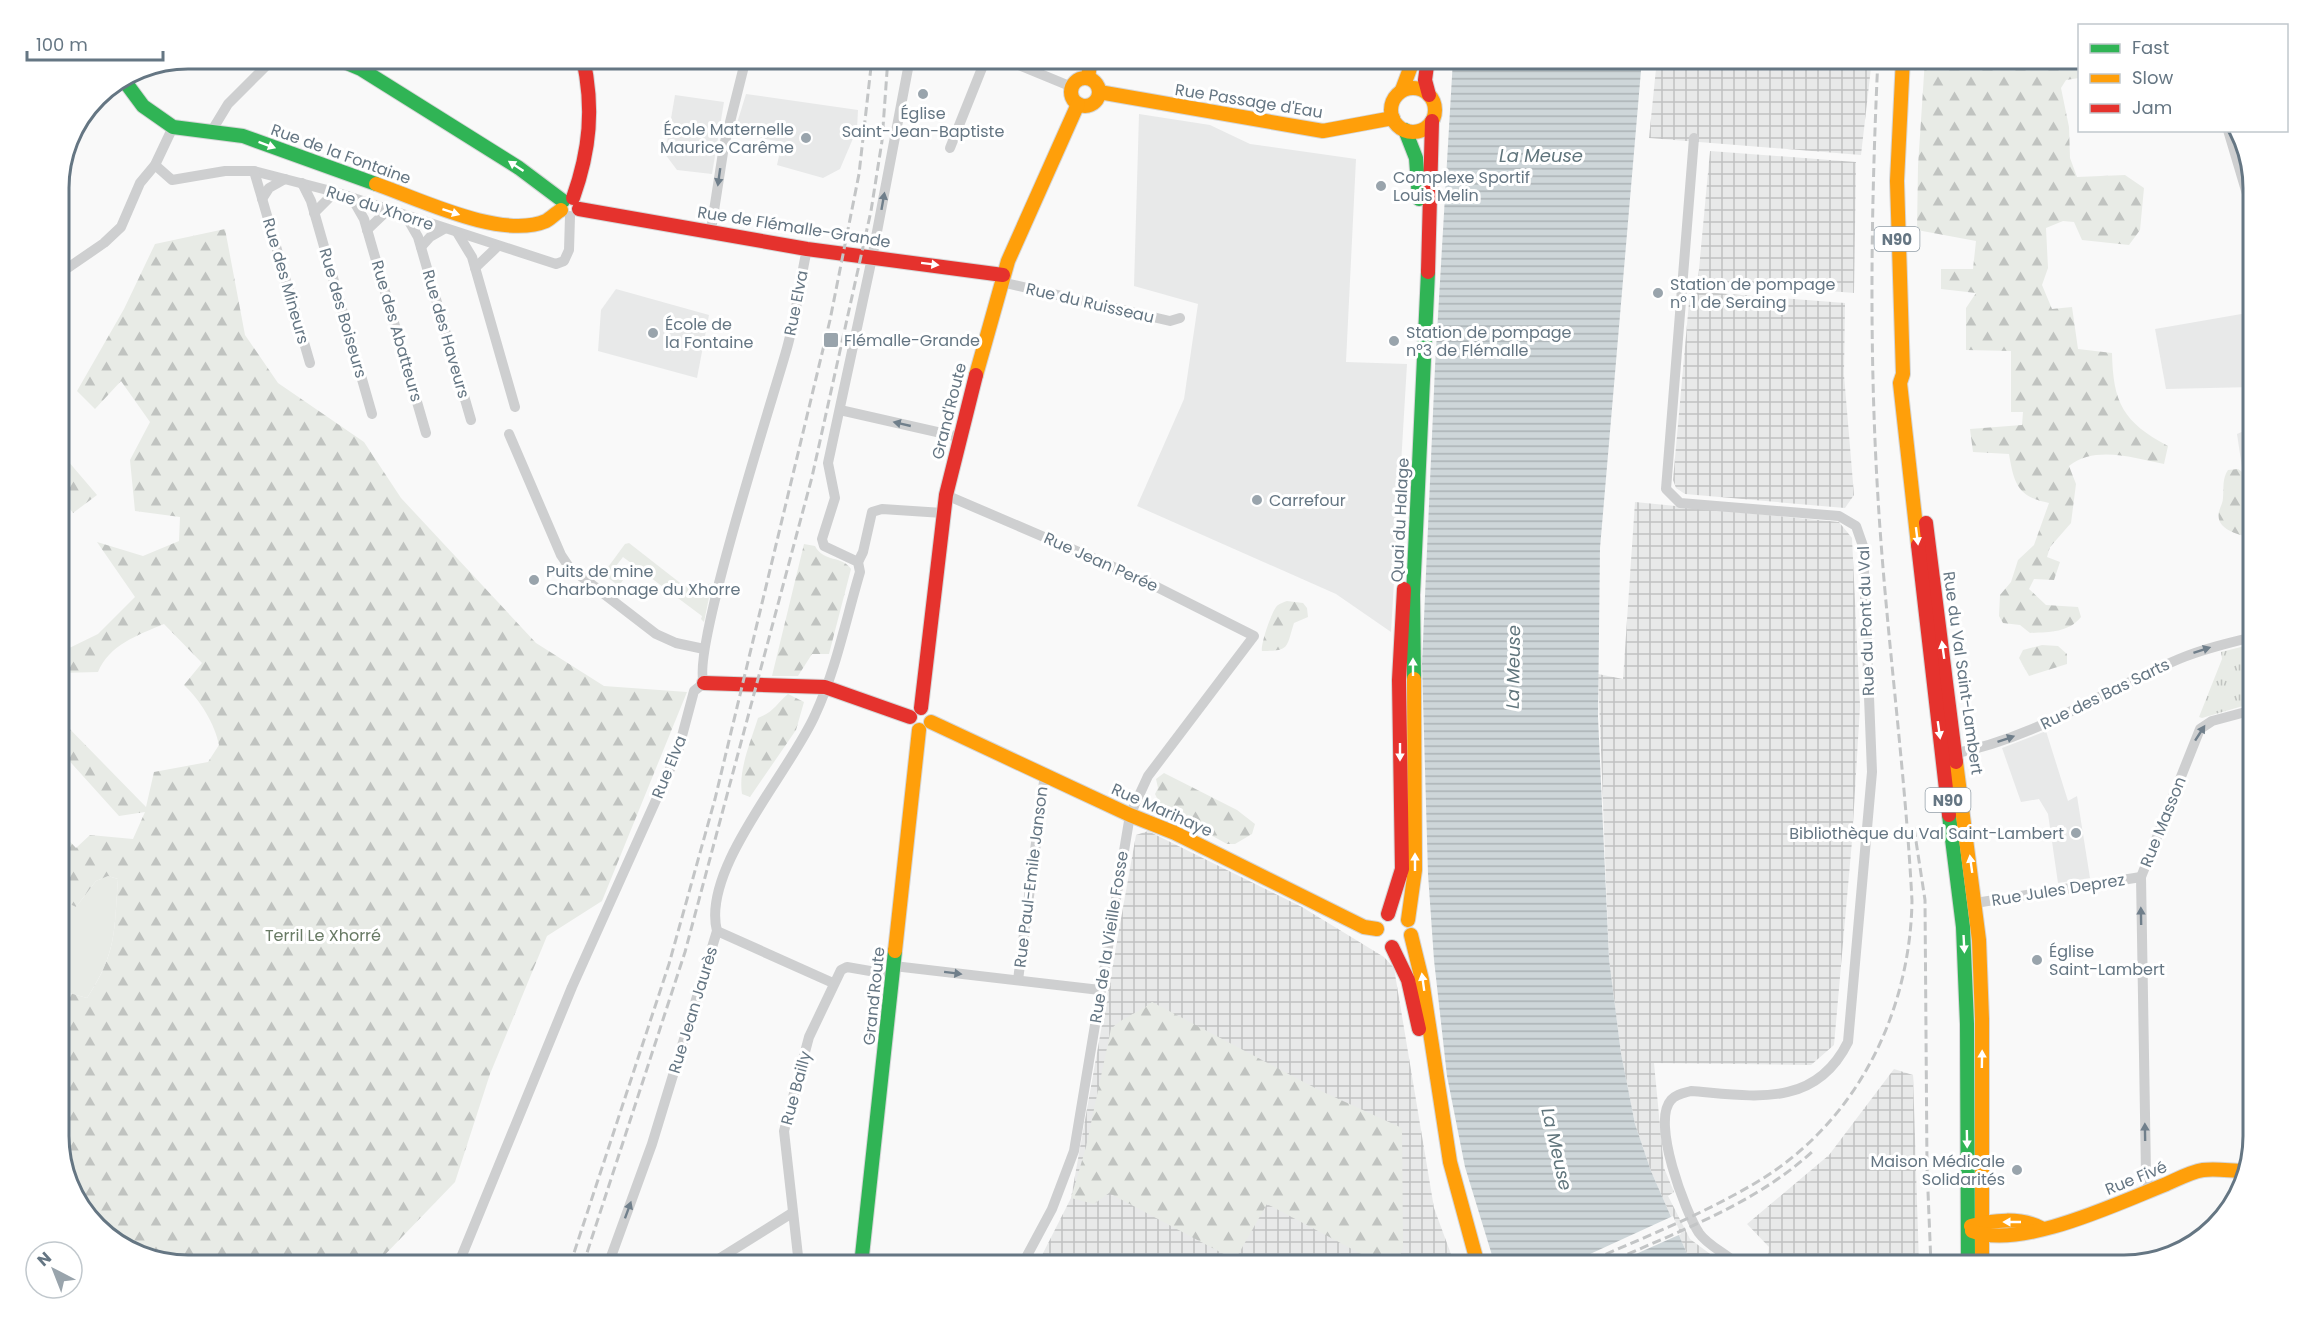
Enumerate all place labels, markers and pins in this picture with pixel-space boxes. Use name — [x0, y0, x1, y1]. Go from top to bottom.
marker: Église Saint-Jean-Baptiste — [916, 87, 930, 101]
place label: Église Saint-Jean-Baptiste — [842, 102, 1004, 143]
place label: École Maternelle Maurice Carême — [660, 118, 794, 159]
marker: École Maternelle Maurice Carême — [799, 131, 813, 145]
place label: Complexe Sportif Louis Melin — [1393, 166, 1530, 207]
marker: Complexe Sportif Louis Melin — [1374, 179, 1388, 193]
place label: Station de pompage n° 1 de Seraing — [1670, 273, 1836, 314]
marker: Station de pompage n° 1 de Seraing — [1651, 286, 1665, 300]
place label: École de la Fontaine — [665, 313, 753, 354]
place label: Station de pompage n°3 de Flémalle — [1406, 321, 1572, 362]
marker: École de la Fontaine — [646, 326, 660, 340]
place label: Flémalle-Grande — [844, 329, 980, 352]
marker: Flémalle-Grande — [822, 331, 840, 349]
marker: Station de pompage n°3 de Flémalle — [1387, 334, 1401, 348]
place label: Carrefour — [1269, 489, 1346, 512]
marker: Carrefour — [1250, 493, 1264, 507]
place label: Puits de mine Charbonnage du Xhorre — [546, 560, 740, 601]
marker: Puits de mine Charbonnage du Xhorre — [527, 573, 541, 587]
place label: Bibliothèque du Val Saint-Lambert — [1789, 822, 2064, 845]
marker: Bibliothèque du Val Saint-Lambert — [2069, 826, 2083, 840]
place label: Église Saint-Lambert — [2049, 940, 2165, 981]
marker: Église Saint-Lambert — [2030, 953, 2044, 967]
place label: Maison Médicale Solidarités — [1871, 1150, 2005, 1191]
marker: Maison Médicale Solidarités — [2010, 1163, 2024, 1177]

